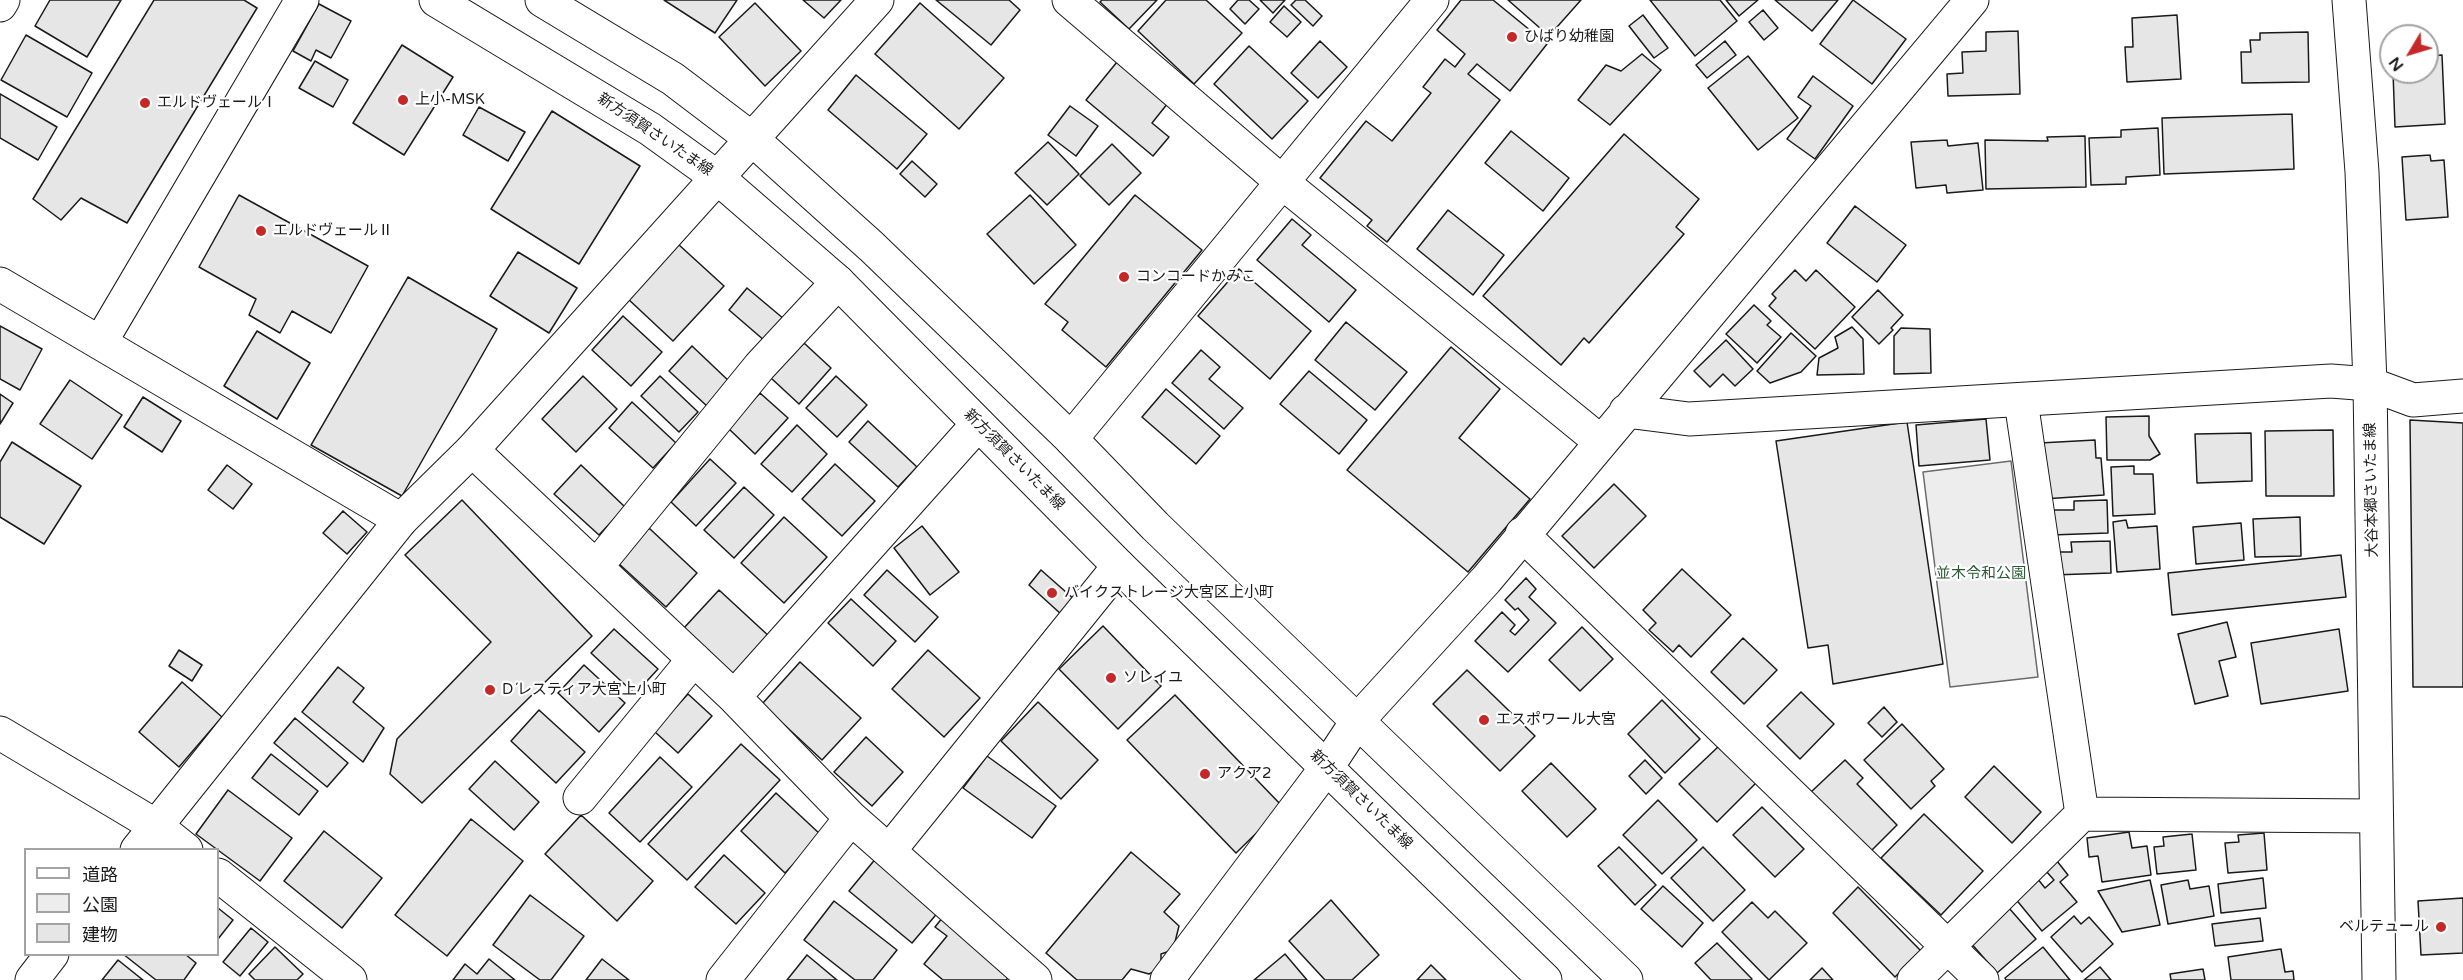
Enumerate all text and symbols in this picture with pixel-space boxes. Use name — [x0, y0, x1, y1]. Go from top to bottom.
north arrow — [2379, 24, 2439, 84]
place label: ひばり幼稚園 — [1524, 28, 1614, 46]
marker: ひばり幼稚園 — [1505, 30, 1519, 44]
text: N — [2385, 53, 2408, 75]
street label: 新方須賀さいたま線 — [594, 90, 716, 180]
place label: 上小-MSK — [415, 91, 485, 109]
marker: 上小-MSK — [396, 93, 410, 107]
place label: エルドヴェールⅠ — [157, 94, 277, 112]
marker: エルドヴェールⅠ — [138, 96, 152, 110]
place label: エルドヴェールⅡ — [273, 222, 393, 240]
marker: エルドヴェールⅡ — [254, 224, 268, 238]
place label: コンコードかみこ — [1136, 268, 1256, 286]
marker: コンコードかみこ — [1117, 270, 1131, 284]
street label: 新方須賀さいたま線 — [960, 406, 1068, 514]
street label: 大谷本郷さいたま線 — [2362, 422, 2382, 558]
park label: 並木令和公園 — [1936, 565, 2026, 583]
place label: バイクストレージ大宮区上小町 — [1064, 584, 1274, 602]
marker: バイクストレージ大宮区上小町 — [1045, 586, 1059, 600]
place label: ソレイユ — [1123, 669, 1183, 687]
marker: ソレイユ — [1104, 671, 1118, 685]
place label: D´レスティア大宮上小町 — [502, 681, 667, 699]
marker: D´レスティア大宮上小町 — [483, 683, 497, 697]
place label: エスポワール大宮 — [1496, 711, 1616, 729]
marker: エスポワール大宮 — [1477, 713, 1491, 727]
street label: 新方須賀さいたま線 — [1306, 747, 1416, 853]
place label: アクア2 — [1217, 765, 1271, 783]
marker: アクア2 — [1198, 767, 1212, 781]
legend — [24, 848, 219, 956]
text: 道路 — [82, 864, 118, 886]
text: 公園 — [82, 894, 118, 916]
place label: ベルテュール — [2339, 918, 2429, 936]
marker: ベルテュール — [2434, 920, 2448, 934]
text: 建物 — [82, 924, 118, 946]

